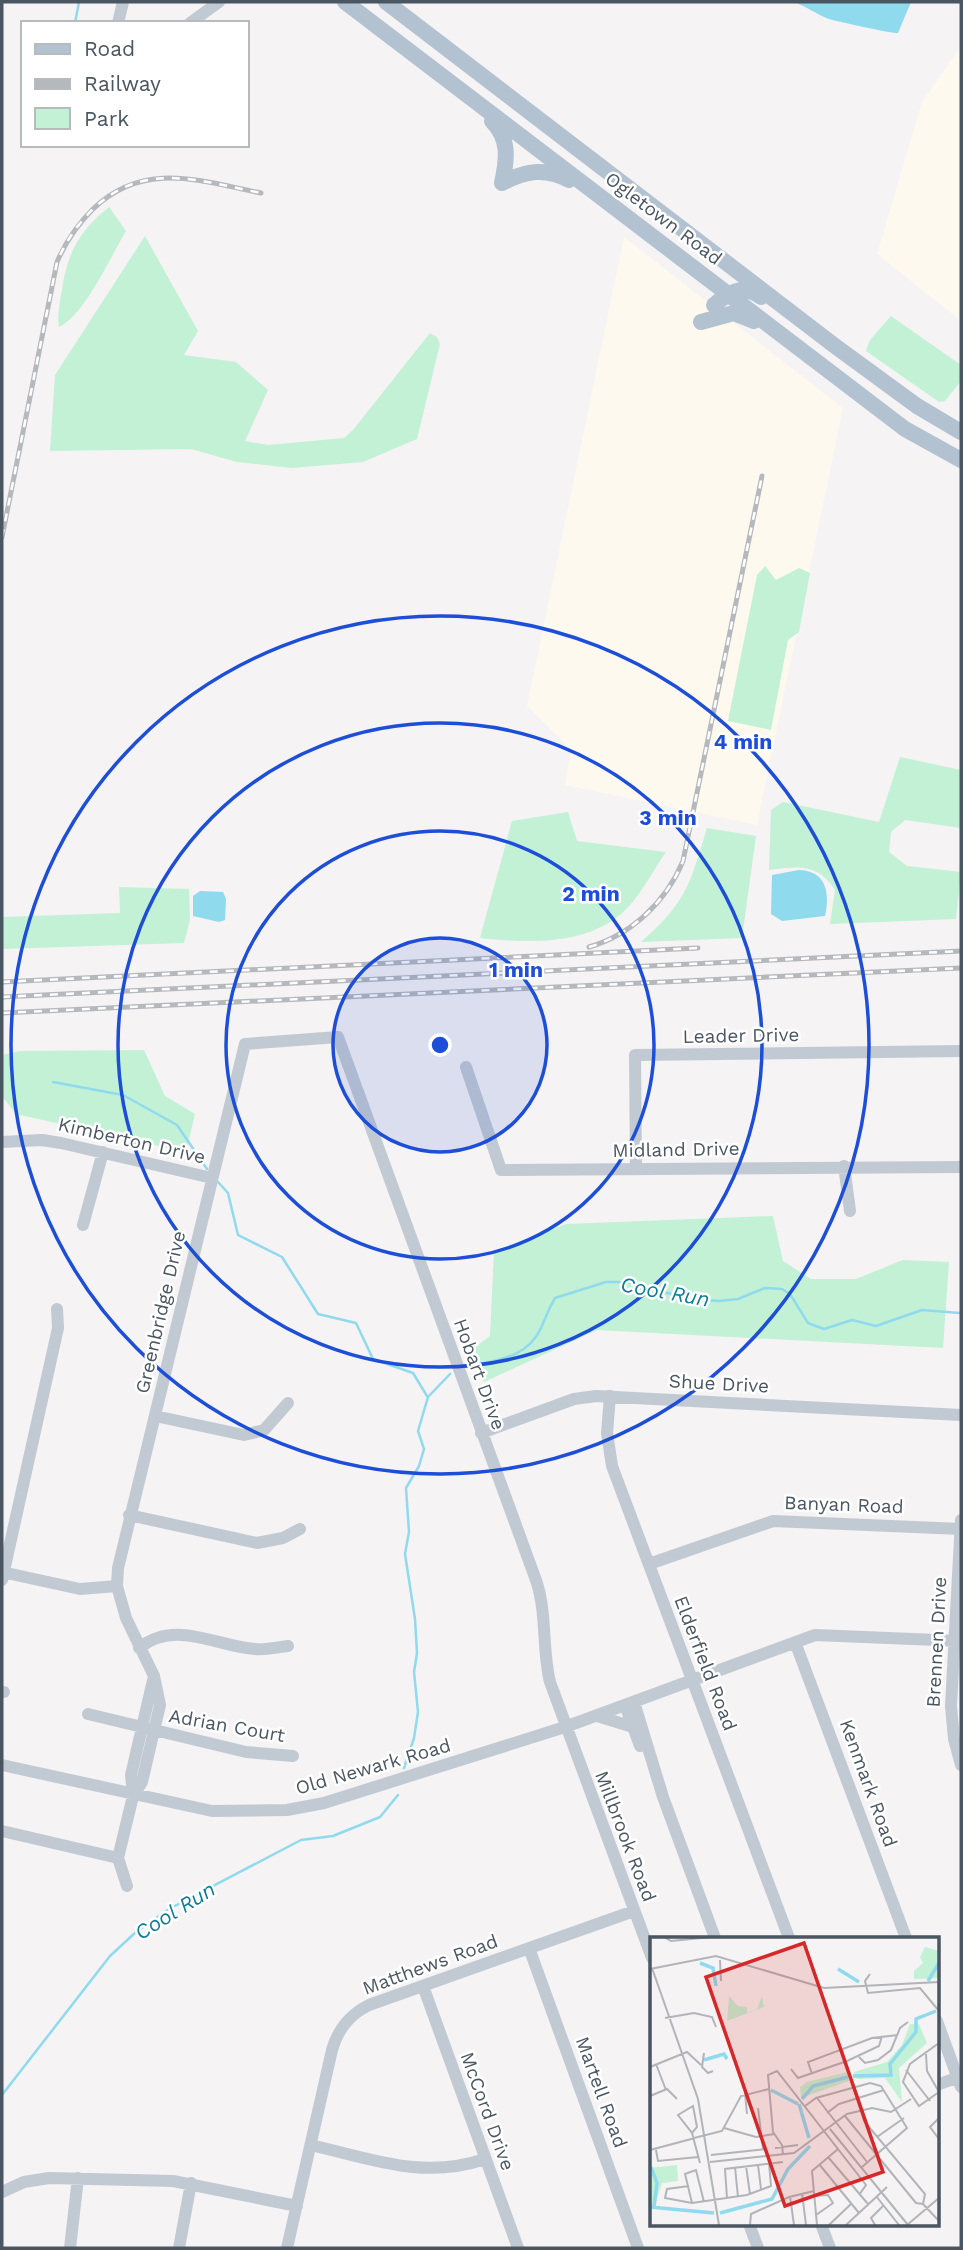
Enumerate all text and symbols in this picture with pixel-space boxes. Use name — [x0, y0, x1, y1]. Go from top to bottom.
legend — [21, 21, 248, 147]
text: Road — [84, 36, 135, 61]
text: Railway — [84, 71, 161, 96]
text: Park — [84, 106, 129, 131]
street label: Ogletown Road — [601, 167, 727, 270]
text: 4 min — [714, 729, 772, 754]
text: 3 min — [639, 805, 697, 830]
text: 2 min — [562, 881, 620, 906]
text: 1 min — [489, 957, 543, 982]
street label: Leader Drive — [682, 1023, 800, 1048]
centre of rings — [428, 1033, 452, 1057]
street label: Kimberton Drive — [56, 1112, 208, 1169]
street label: Midland Drive — [612, 1137, 740, 1162]
street label: Greenbridge Drive — [131, 1228, 190, 1396]
water label: Cool Run — [619, 1271, 712, 1312]
street label: Hobart Drive — [449, 1315, 510, 1433]
street label: Shue Drive — [668, 1369, 770, 1398]
street label: Banyan Road — [784, 1491, 904, 1518]
street label: Brennen Drive — [922, 1576, 951, 1708]
street label: Elderfield Road — [669, 1592, 742, 1734]
street label: Adrian Court — [167, 1704, 287, 1747]
street label: Kenmark Road — [835, 1716, 902, 1850]
street label: Old Newark Road — [293, 1733, 453, 1800]
street label: Millbrook Road — [590, 1768, 661, 1905]
water label: Cool Run — [130, 1876, 220, 1945]
street label: Matthews Road — [359, 1929, 501, 2000]
inset map — [650, 1937, 939, 2226]
street label: Martell Road — [571, 2033, 632, 2151]
street label: McCord Drive — [455, 2049, 520, 2173]

